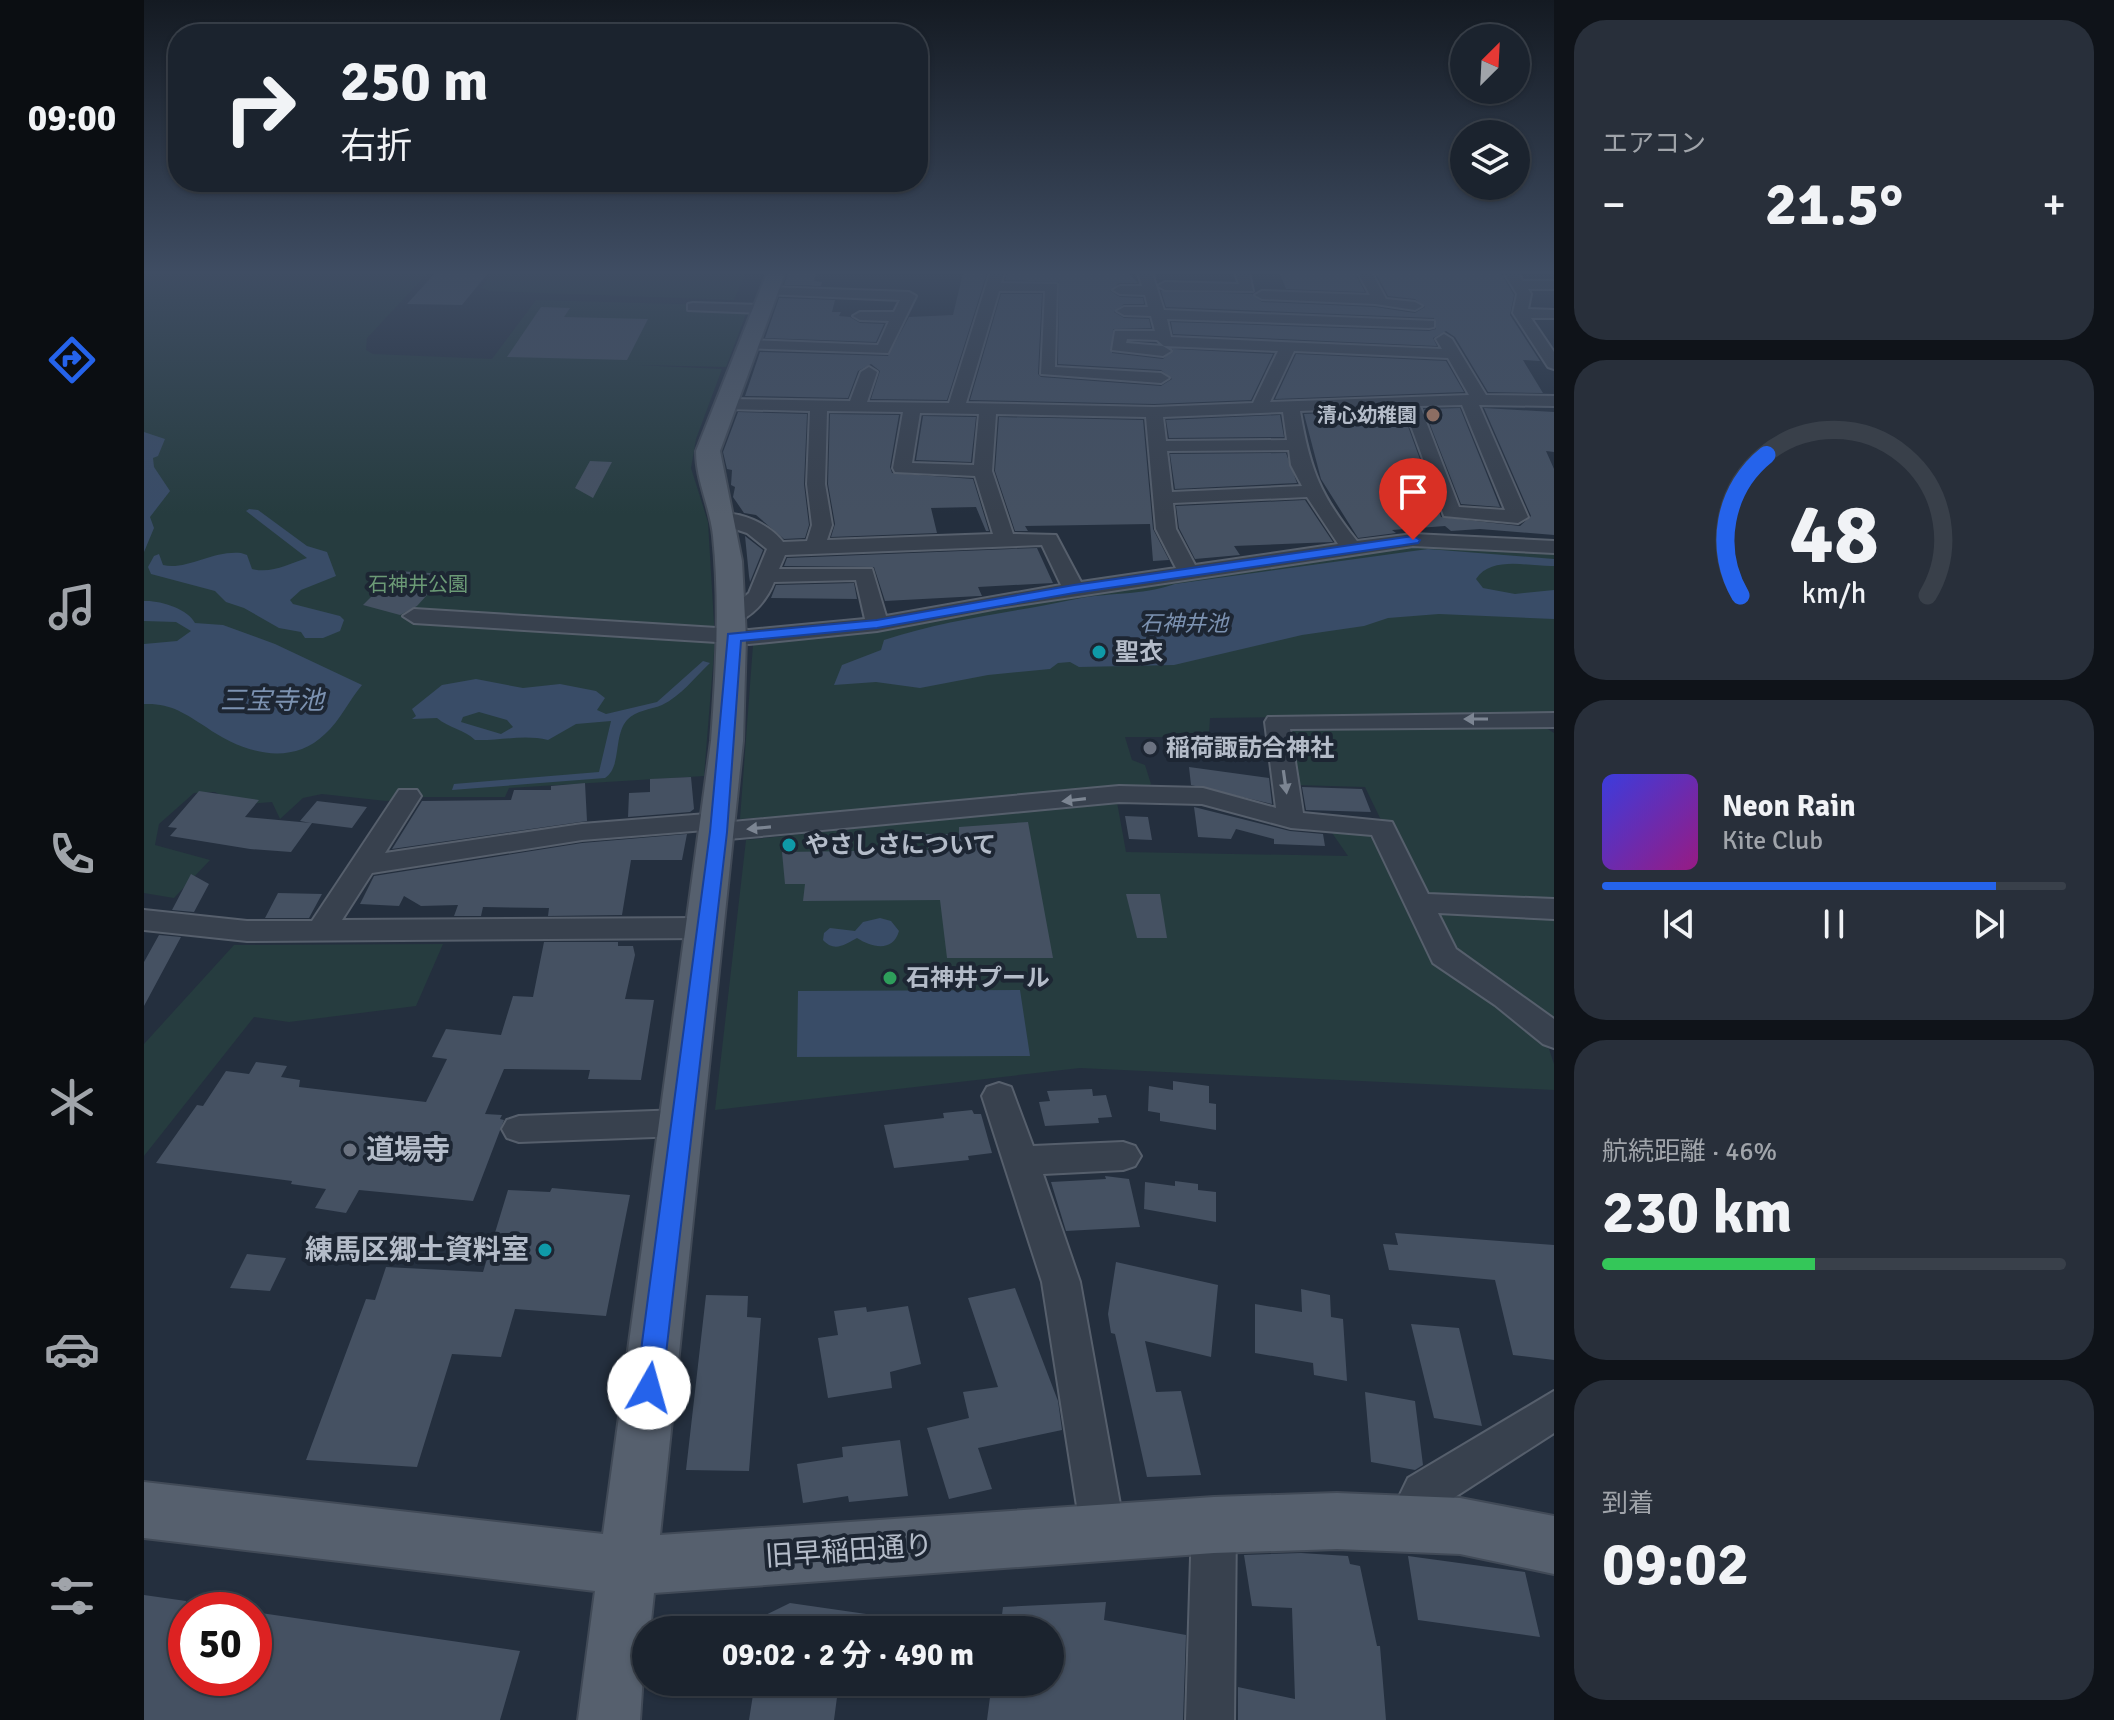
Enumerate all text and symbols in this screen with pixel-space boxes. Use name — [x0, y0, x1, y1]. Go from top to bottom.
north arrow — [1450, 24, 1530, 104]
map controls — [1450, 24, 1530, 200]
text: 250 m — [340, 47, 488, 116]
icon: right — [208, 56, 312, 160]
text: 09:00 — [28, 96, 116, 141]
button: layers — [1450, 120, 1530, 200]
text: 右折 — [340, 124, 412, 169]
text: エアコン — [1602, 128, 1706, 160]
text: 21.5° — [1765, 168, 1903, 242]
text: − — [1602, 178, 1626, 232]
text: + — [2042, 178, 2066, 232]
icon: directions — [44, 332, 100, 388]
place label: 清心幼稚園 — [1317, 403, 1417, 428]
marker: 清心幼稚園 — [1424, 406, 1442, 424]
pin — [1379, 458, 1447, 540]
icon: arrive — [1391, 470, 1435, 514]
text: 48 — [1789, 484, 1879, 586]
park label: 石神井公園 — [368, 572, 468, 597]
text: km/h — [1802, 576, 1866, 611]
icon: music — [44, 579, 100, 635]
water label: 石神井池 — [1140, 610, 1230, 637]
place label: 聖衣 — [1115, 637, 1163, 667]
marker: 聖衣 — [1090, 643, 1108, 661]
water label: 三宝寺池 — [220, 685, 327, 717]
one-way arrow — [1463, 713, 1488, 725]
place label: 稲荷諏訪合神社 — [1166, 733, 1334, 763]
marker: 稲荷諏訪合神社 — [1141, 739, 1159, 757]
one-way arrow — [1279, 770, 1292, 795]
text: Neon Rain — [1722, 788, 1856, 825]
one-way arrow — [1061, 794, 1086, 807]
one-way arrow — [746, 822, 771, 835]
text: Kite Club — [1722, 825, 1823, 857]
icon: phone — [44, 826, 100, 882]
place label: やさしさについて — [805, 830, 996, 860]
marker: やさしさについて — [780, 836, 798, 854]
icon: previous — [1657, 902, 1701, 946]
icon: pause — [1812, 902, 1856, 946]
icon: next — [1967, 902, 2011, 946]
place label: 石神井プール — [906, 963, 1050, 993]
marker: 石神井プール — [881, 969, 899, 987]
icon: climate — [44, 1074, 100, 1130]
place label: 道場寺 — [366, 1133, 450, 1167]
text: 航続距離 · 46% — [1602, 1136, 1777, 1168]
marker: 道場寺 — [341, 1141, 359, 1159]
text: 230 km — [1602, 1176, 1792, 1250]
place label: 練馬区郷土資料室 — [305, 1233, 529, 1267]
marker: 練馬区郷土資料室 — [536, 1241, 554, 1259]
icon: car — [44, 1321, 100, 1377]
position arrow — [607, 1346, 691, 1430]
text: 到着 — [1602, 1488, 1654, 1520]
street label: 旧早稲田通り — [764, 1528, 934, 1574]
text: 09:02 — [1602, 1528, 1749, 1602]
icon: filters — [44, 1568, 100, 1624]
speed limit sign: 50 — [168, 1592, 272, 1696]
text: 09:02 · 2 分 · 490 m — [722, 1637, 974, 1674]

